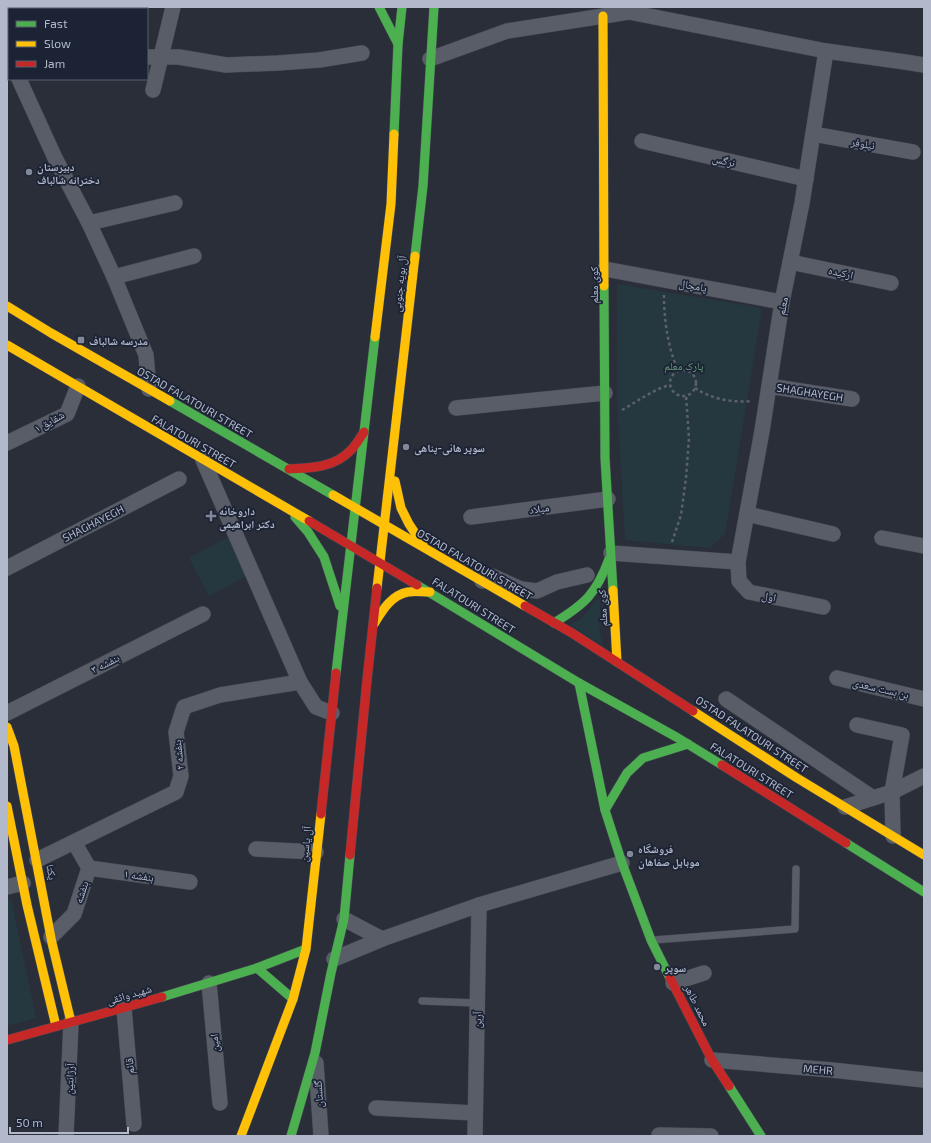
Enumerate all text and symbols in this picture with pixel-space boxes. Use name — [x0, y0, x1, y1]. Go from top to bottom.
legend — [8, 8, 148, 80]
text: Fast — [44, 16, 68, 30]
text: Slow — [44, 36, 71, 50]
text: Jam — [44, 56, 65, 70]
street label: نیلوفر — [849, 134, 876, 152]
street label: نرگس — [711, 151, 737, 170]
place label: دبیرستان دخترانه شالباف — [37, 160, 100, 187]
marker: دبیرستان دخترانه شالباف — [24, 167, 34, 177]
street label: آل بویه جنوبی — [390, 255, 409, 313]
street label: ارکیده — [827, 263, 855, 281]
street label: کوی معلم — [587, 266, 602, 304]
street label: پامچال — [678, 276, 708, 295]
street label: معلم — [774, 296, 792, 316]
place label: مدرسه شالباف — [89, 334, 148, 348]
marker: مدرسه شالباف — [76, 335, 86, 345]
park label: پارک معلم — [664, 359, 704, 374]
street label: OSTAD FALATOURI STREET — [135, 364, 255, 440]
street label: SHAGHAYEGH — [776, 380, 844, 404]
street label: شقایق ۱ — [32, 407, 67, 435]
street label: FALATOURI STREET — [149, 411, 239, 471]
place label: سوپر هانی-پناهی — [414, 441, 485, 456]
marker: سوپر هانی-پناهی — [401, 442, 411, 452]
street label: میلاد — [528, 500, 550, 516]
street label: SHAGHAYEGH — [60, 502, 126, 544]
place label: داروخانه دکتر ابراهیمی — [219, 504, 275, 532]
marker: داروخانه دکتر ابراهیمی — [206, 511, 216, 521]
street label: OSTAD FALATOURI STREET — [415, 526, 536, 603]
street label: FALATOURI STREET — [430, 574, 518, 636]
street label: اول — [760, 588, 777, 605]
street label: کوی معلم — [595, 589, 611, 627]
street label: بنفشه ۳ — [89, 650, 122, 676]
street label: بن بست سعدی — [851, 675, 910, 702]
street label: OSTAD FALATOURI STREET — [693, 693, 811, 775]
street label: بنفشه ۲ — [170, 739, 186, 771]
street label: FALATOURI STREET — [708, 739, 796, 801]
street label: آل یاسین — [297, 825, 314, 863]
place label: فروشگاه موبایل صفاهان — [638, 842, 700, 870]
marker: فروشگاه موبایل صفاهان — [625, 849, 635, 859]
street label: یکتا — [44, 863, 60, 881]
street label: بنفشه ۱ — [123, 866, 155, 884]
street label: بنفشه — [71, 879, 91, 905]
place label: سوپر — [664, 961, 686, 975]
marker: سوپر — [652, 962, 662, 972]
street label: شهید واثقی — [105, 981, 153, 1008]
street label: محمد طاهر — [682, 981, 714, 1028]
street label: آرین — [470, 1011, 485, 1029]
street label: امین — [207, 1033, 222, 1053]
street label: قائم — [122, 1057, 138, 1075]
street label: MEHR — [803, 1061, 834, 1077]
street label: آرژانتین — [62, 1063, 77, 1095]
street label: گلستان — [311, 1079, 326, 1108]
scale bar — [10, 1109, 128, 1135]
text: 50 m — [16, 1115, 43, 1129]

